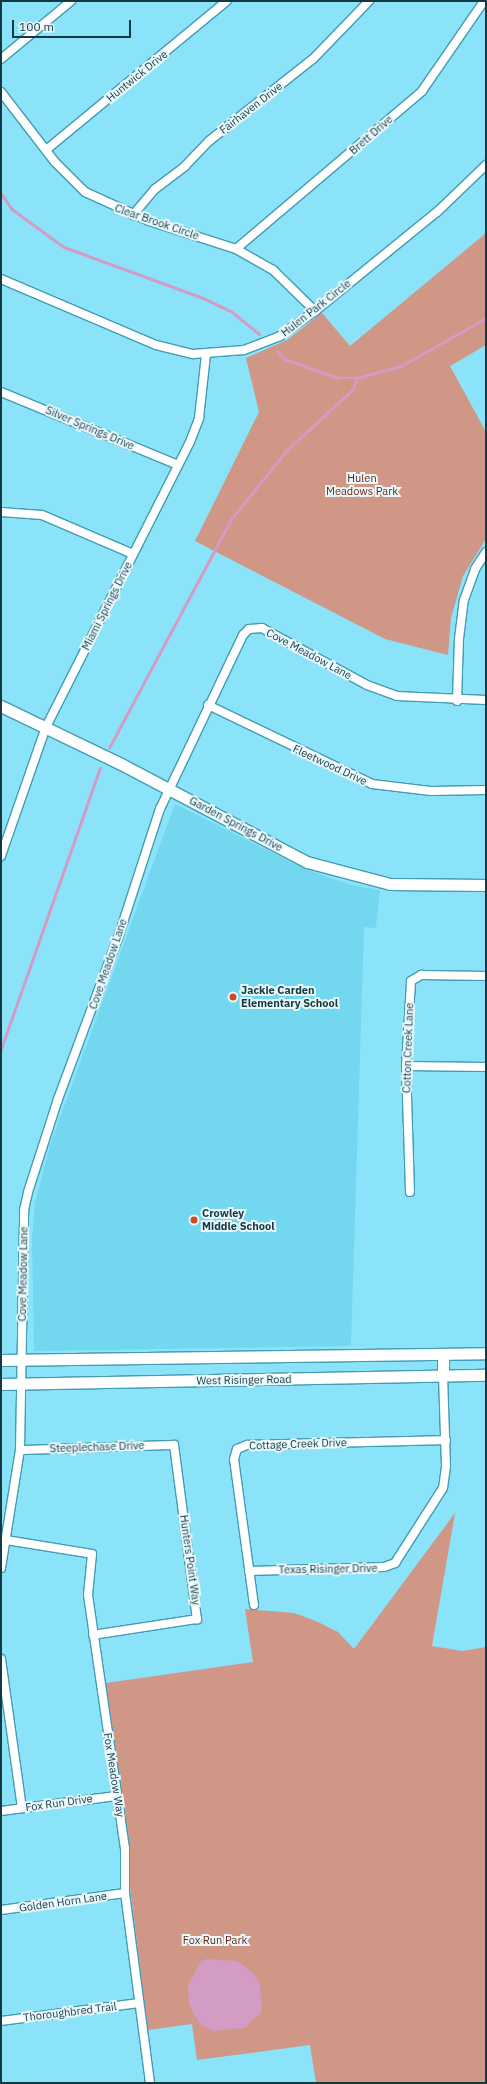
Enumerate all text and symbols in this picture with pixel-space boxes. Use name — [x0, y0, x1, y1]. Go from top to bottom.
scale bar — [14, 12, 133, 38]
text: 100 m — [19, 19, 54, 34]
street label: Huntwick Drive — [104, 47, 170, 105]
street label: Fairhaven Drive — [217, 79, 285, 137]
street label: Brett Drive — [347, 113, 395, 157]
street label: Clear Brook Circle — [113, 201, 201, 243]
street label: Hulen Park Circle — [278, 277, 354, 339]
street label: Silver Springs Drive — [44, 403, 136, 453]
park label: Hulen Meadows Park — [326, 472, 398, 498]
street label: Miami Springs Drive — [79, 560, 135, 652]
street label: Cove Meadow Lane — [264, 626, 354, 682]
street label: Fleetwood Drive — [291, 742, 369, 788]
street label: Garden Springs Drive — [187, 794, 285, 854]
street label: Cove Meadow Lane — [86, 917, 130, 1011]
place label: Jackie Carden Elementary School — [241, 984, 338, 1010]
marker: Jackie Carden Elementary School — [228, 992, 238, 1002]
street label: Cotton Creek Lane — [400, 1003, 416, 1093]
place label: Crowley Middle School — [202, 1207, 274, 1233]
marker: Crowley Middle School — [189, 1215, 199, 1225]
street label: Cove Meadow Lane — [16, 1226, 30, 1322]
street label: West Risinger Road — [196, 1373, 292, 1387]
street label: Cottage Creek Drive — [249, 1436, 347, 1452]
street label: Steeplechase Drive — [49, 1439, 145, 1455]
street label: Hunters Point Way — [177, 1514, 203, 1606]
street label: Texas Risinger Drive — [278, 1562, 378, 1576]
street label: Fox Meadow Way — [101, 1732, 127, 1818]
street label: Fox Run Drive — [25, 1792, 93, 1814]
street label: Golden Horn Lane — [18, 1889, 108, 1915]
park label: Fox Run Park — [183, 1933, 247, 1947]
street label: Thoroughbred Trail — [23, 2000, 117, 2024]

